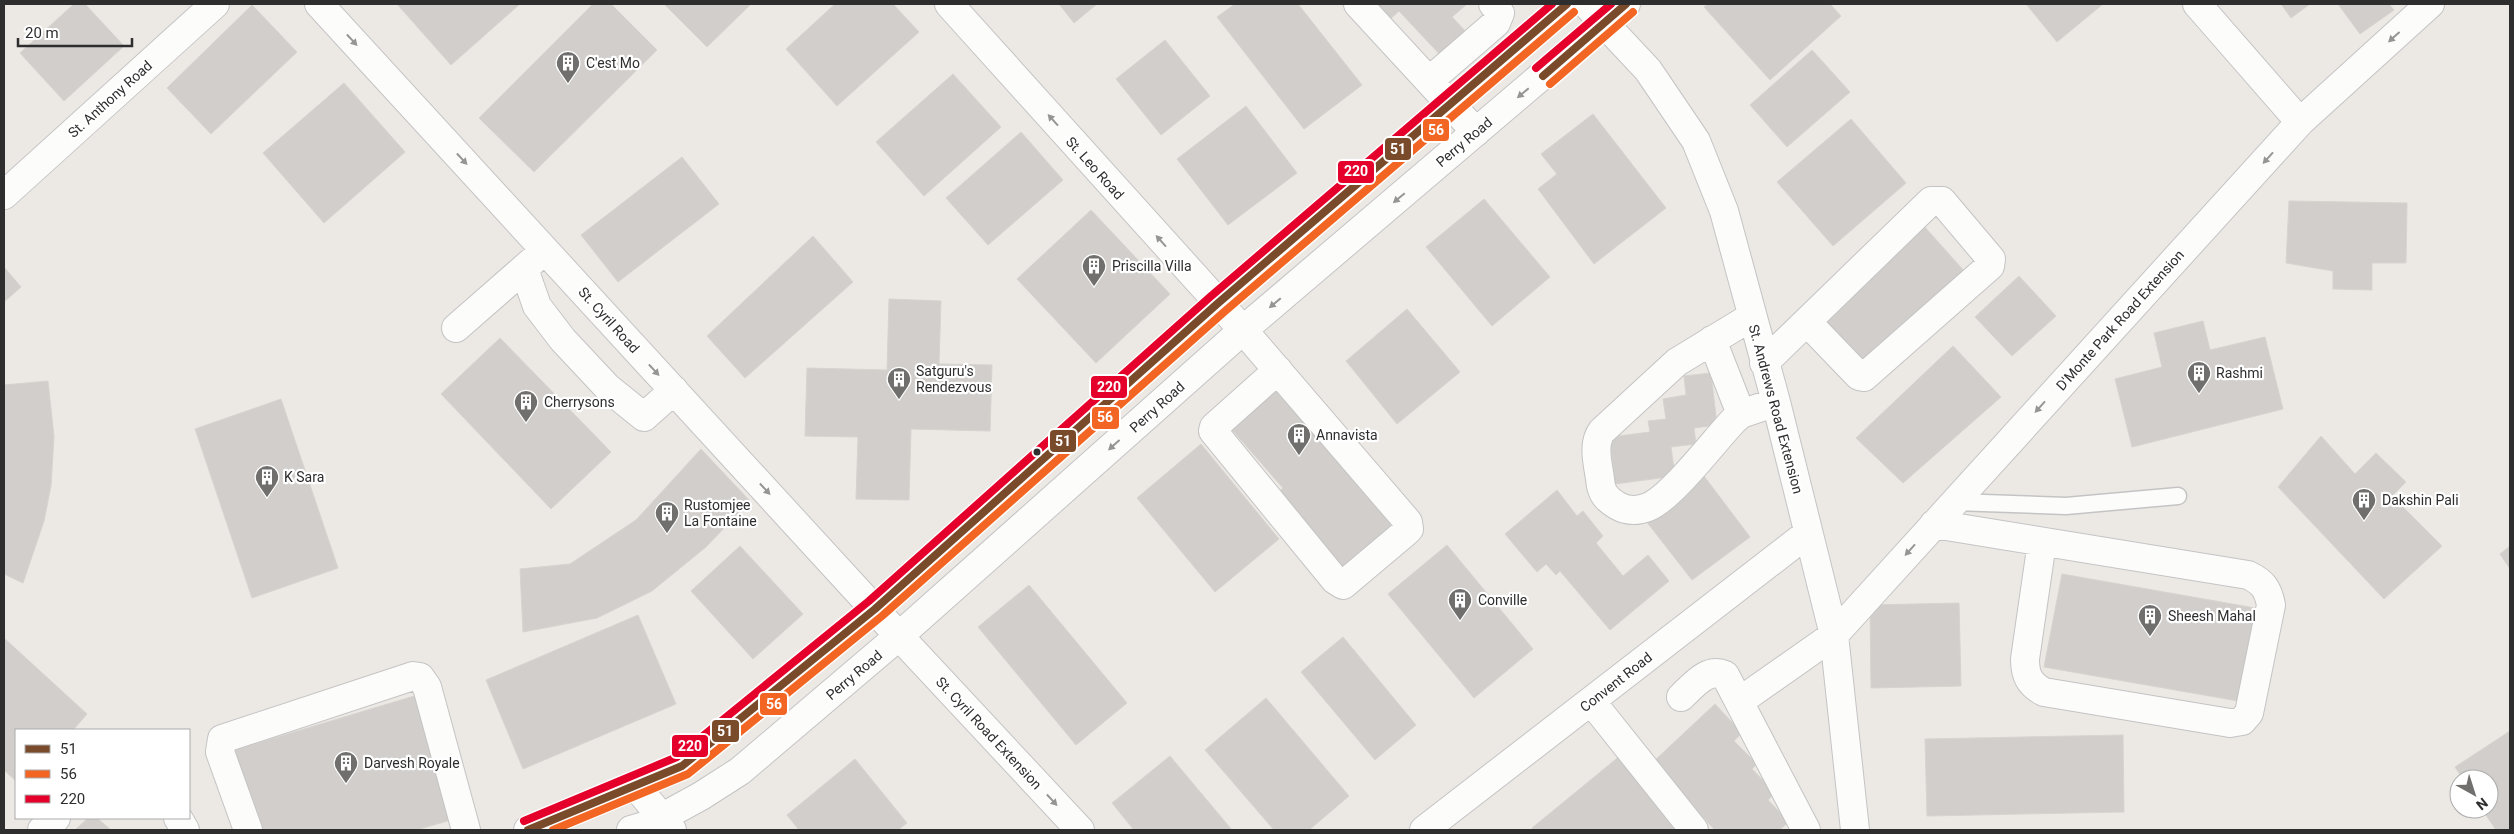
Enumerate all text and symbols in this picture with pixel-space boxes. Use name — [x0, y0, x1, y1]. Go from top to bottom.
scale bar — [18, 15, 131, 47]
text: 20 m — [25, 24, 59, 42]
one-way arrow — [2388, 31, 2400, 43]
one-way arrow — [346, 33, 358, 45]
building icon: C'est Mo — [555, 50, 581, 84]
place label: C'est Mo — [586, 55, 640, 71]
street label: St. Anthony Road — [65, 57, 155, 141]
one-way arrow — [1517, 87, 1530, 98]
street label: Perry Road — [1433, 114, 1495, 170]
one-way arrow — [1047, 115, 1059, 127]
line badge: 56 — [1422, 118, 1450, 142]
text: 56 — [1428, 122, 1444, 138]
street label: St. Leo Road — [1063, 133, 1127, 203]
line badge: 51 — [1384, 137, 1412, 161]
text: 51 — [1390, 141, 1406, 157]
one-way arrow — [2262, 151, 2273, 164]
one-way arrow — [456, 153, 468, 165]
line badge: 220 — [1337, 160, 1375, 184]
text: 220 — [1344, 163, 1368, 179]
one-way arrow — [1393, 192, 1405, 203]
one-way arrow — [1155, 236, 1167, 248]
street label: D'Monte Park Road Extension — [2053, 247, 2187, 393]
building icon: Priscilla Villa — [1081, 253, 1107, 287]
place label: Priscilla Villa — [1112, 258, 1192, 274]
street label: St. Cyril Road — [575, 284, 643, 356]
one-way arrow — [1269, 298, 1282, 309]
street label: St. Andrews Road Extension — [1746, 323, 1806, 495]
building icon: Rashmi — [2186, 360, 2212, 394]
one-way arrow — [648, 363, 660, 375]
place label: Satguru's Rendezvous — [916, 363, 992, 395]
place label: Rashmi — [2216, 365, 2263, 381]
building icon: Satguru's Rendezvous — [886, 366, 912, 400]
line badge: 220 — [1090, 375, 1128, 399]
street label: Perry Road — [1126, 378, 1188, 436]
text: 220 — [1097, 379, 1121, 395]
building icon: Cherrysons — [513, 389, 539, 423]
place label: Cherrysons — [544, 394, 615, 410]
one-way arrow — [2035, 401, 2046, 414]
line badge: 56 — [1091, 406, 1120, 430]
text: 56 — [1097, 409, 1113, 425]
building icon: Annavista — [1286, 422, 1312, 456]
place label: Annavista — [1316, 427, 1378, 443]
line badge: 51 — [1049, 429, 1077, 453]
text: 51 — [1055, 433, 1071, 449]
one-way arrow — [1108, 439, 1120, 451]
unlabelled marker — [1032, 447, 1042, 457]
building icon: K Sara — [254, 464, 280, 498]
place label: K Sara — [284, 469, 324, 485]
one-way arrow — [759, 483, 770, 496]
building icon: Dakshin Pali — [2351, 487, 2377, 521]
place label: Dakshin Pali — [2382, 492, 2459, 508]
place label: Rustomjee La Fontaine — [684, 497, 757, 529]
building icon: Rustomjee La Fontaine — [654, 500, 680, 534]
one-way arrow — [1904, 544, 1916, 556]
building icon: Conville — [1447, 587, 1473, 621]
place label: Conville — [1478, 592, 1527, 608]
building icon: Sheesh Mahal — [2137, 603, 2163, 637]
place label: Sheesh Mahal — [2168, 608, 2256, 624]
street label: Perry Road — [823, 647, 885, 703]
street label: Convent Road — [1577, 649, 1655, 715]
street label: St. Cyril Road Extension — [933, 674, 1045, 792]
line badge: 56 — [759, 692, 788, 716]
text: 56 — [766, 696, 782, 712]
line badge: 51 — [711, 719, 740, 743]
text: 51 — [717, 723, 733, 739]
legend — [15, 729, 190, 819]
line badge: 220 — [671, 734, 709, 758]
text: 220 — [678, 738, 702, 754]
text: 51 — [60, 740, 77, 758]
building icon: Darvesh Royale — [333, 750, 359, 784]
place label: Darvesh Royale — [364, 755, 460, 771]
text: 56 — [60, 765, 77, 783]
north arrow — [2449, 769, 2499, 819]
text: 220 — [60, 790, 85, 808]
one-way arrow — [1046, 793, 1058, 805]
text: N — [2473, 795, 2491, 813]

